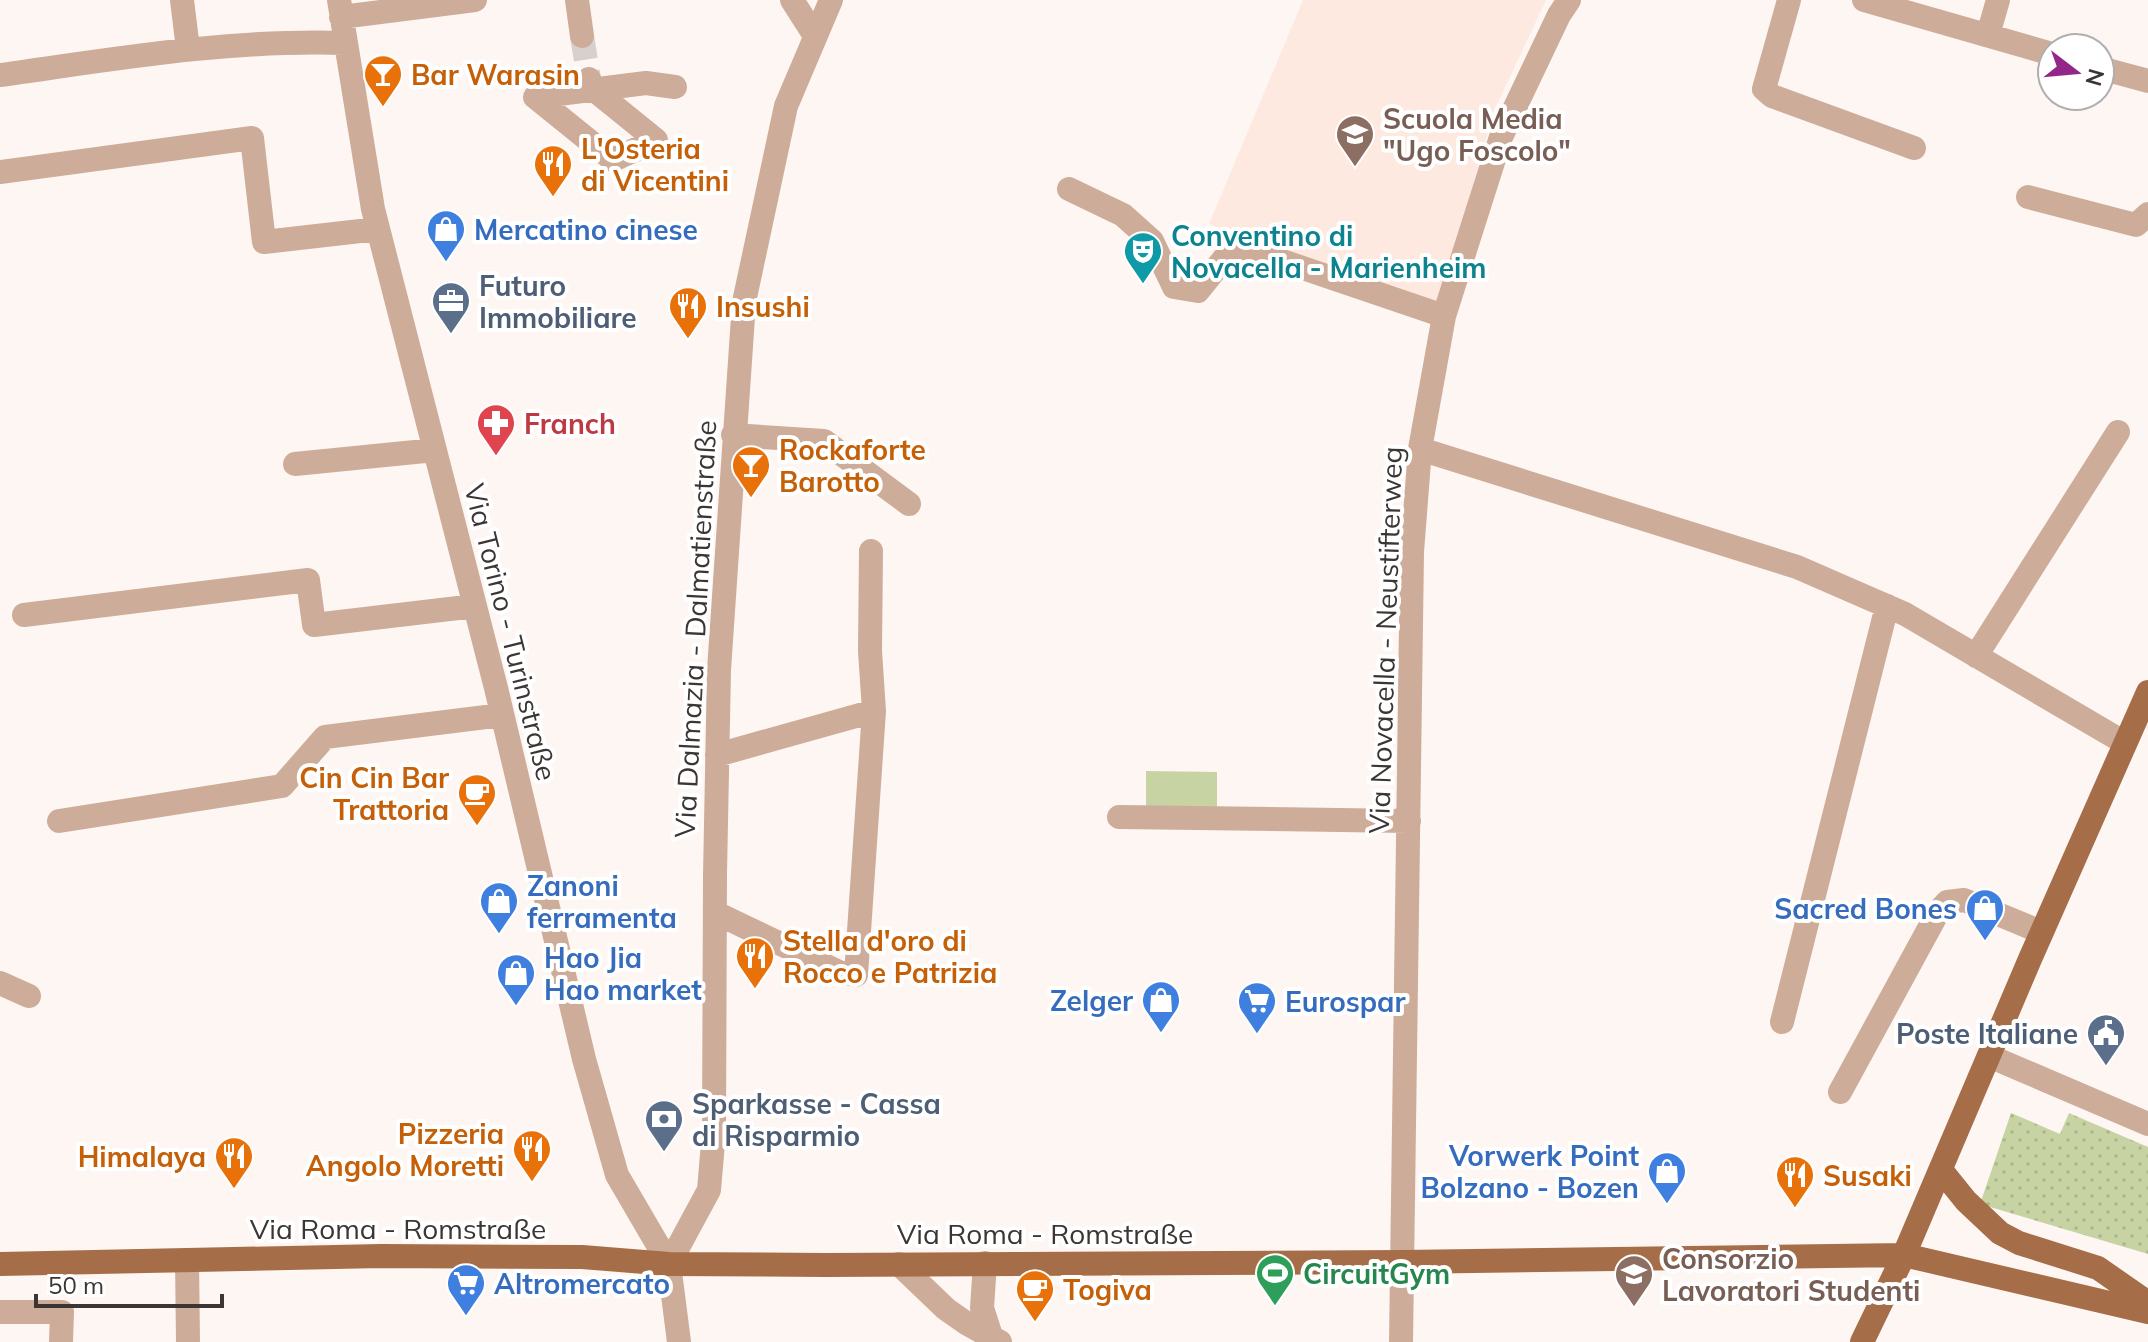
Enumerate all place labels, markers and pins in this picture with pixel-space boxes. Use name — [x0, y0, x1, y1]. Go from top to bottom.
bar icon: Bar Warasin — [362, 53, 404, 108]
place label: Bar Warasin — [411, 57, 580, 92]
place label: Scuola Media "Ugo Foscolo" — [1383, 101, 1571, 168]
school or university icon: Scuola Media "Ugo Foscolo" — [1334, 113, 1376, 168]
place label: L'Osteria di Vicentini — [581, 131, 729, 198]
restaurant icon: L'Osteria di Vicentini — [532, 143, 574, 198]
shop icon: Mercatino cinese — [425, 208, 467, 263]
place label: Mercatino cinese — [474, 212, 698, 247]
place label: Conventino di Novacella - Marienheim — [1171, 218, 1486, 285]
theatre icon: Conventino di Novacella - Marienheim — [1122, 230, 1164, 285]
place label: Futuro Immobiliare — [479, 268, 637, 335]
office icon: Futuro Immobiliare — [430, 280, 472, 335]
restaurant icon: Insushi — [667, 285, 709, 340]
place label: Insushi — [716, 289, 810, 324]
pharmacy icon: Franch — [475, 402, 517, 457]
place label: Franch — [524, 406, 616, 441]
place label: Rockaforte Barotto — [779, 432, 926, 499]
bar icon: Rockaforte Barotto — [730, 444, 772, 499]
place label: Cin Cin Bar Trattoria — [299, 760, 449, 827]
cafe icon: Cin Cin Bar Trattoria — [456, 772, 498, 827]
place label: Zanoni ferramenta — [527, 868, 677, 935]
shop icon: Zanoni ferramenta — [478, 880, 520, 935]
shop icon: Sacred Bones — [1964, 887, 2006, 942]
place label: Sacred Bones — [1774, 891, 1957, 926]
place label: Stella d'oro di Rocco e Patrizia — [783, 923, 997, 990]
restaurant icon: Stella d'oro di Rocco e Patrizia — [734, 935, 776, 990]
place label: Hao Jia Hao market — [544, 940, 702, 1007]
shop icon: Hao Jia Hao market — [495, 952, 537, 1007]
shop icon: Zelger — [1140, 979, 1182, 1034]
supermarket icon: Eurospar — [1236, 980, 1278, 1035]
place label: Zelger — [1050, 983, 1133, 1018]
place label: Eurospar — [1285, 984, 1405, 1019]
public building icon: Poste Italiane — [2085, 1012, 2127, 1067]
place label: Poste Italiane — [1896, 1016, 2078, 1051]
place label: Sparkasse - Cassa di Risparmio — [692, 1086, 941, 1153]
bank icon: Sparkasse - Cassa di Risparmio — [643, 1098, 685, 1153]
place label: Pizzeria Angolo Moretti — [306, 1116, 504, 1183]
restaurant icon: Pizzeria Angolo Moretti — [511, 1128, 553, 1183]
restaurant icon: Himalaya — [213, 1135, 255, 1190]
place label: Vorwerk Point Bolzano - Bozen — [1420, 1138, 1639, 1205]
place label: Himalaya — [78, 1139, 206, 1174]
shop icon: Vorwerk Point Bolzano - Bozen — [1646, 1150, 1688, 1205]
restaurant icon: Susaki — [1774, 1154, 1816, 1209]
place label: Susaki — [1823, 1158, 1912, 1193]
place label: Consorzio Lavoratori Studenti — [1662, 1241, 1920, 1308]
sports icon: CircuitGym — [1254, 1252, 1296, 1307]
school or university icon: Consorzio Lavoratori Studenti — [1613, 1253, 1655, 1308]
place label: CircuitGym — [1303, 1256, 1450, 1291]
supermarket icon: Altromercato — [445, 1262, 487, 1317]
place label: Altromercato — [494, 1266, 670, 1301]
cafe icon: Togiva — [1014, 1268, 1056, 1323]
place label: Togiva — [1063, 1272, 1152, 1307]

